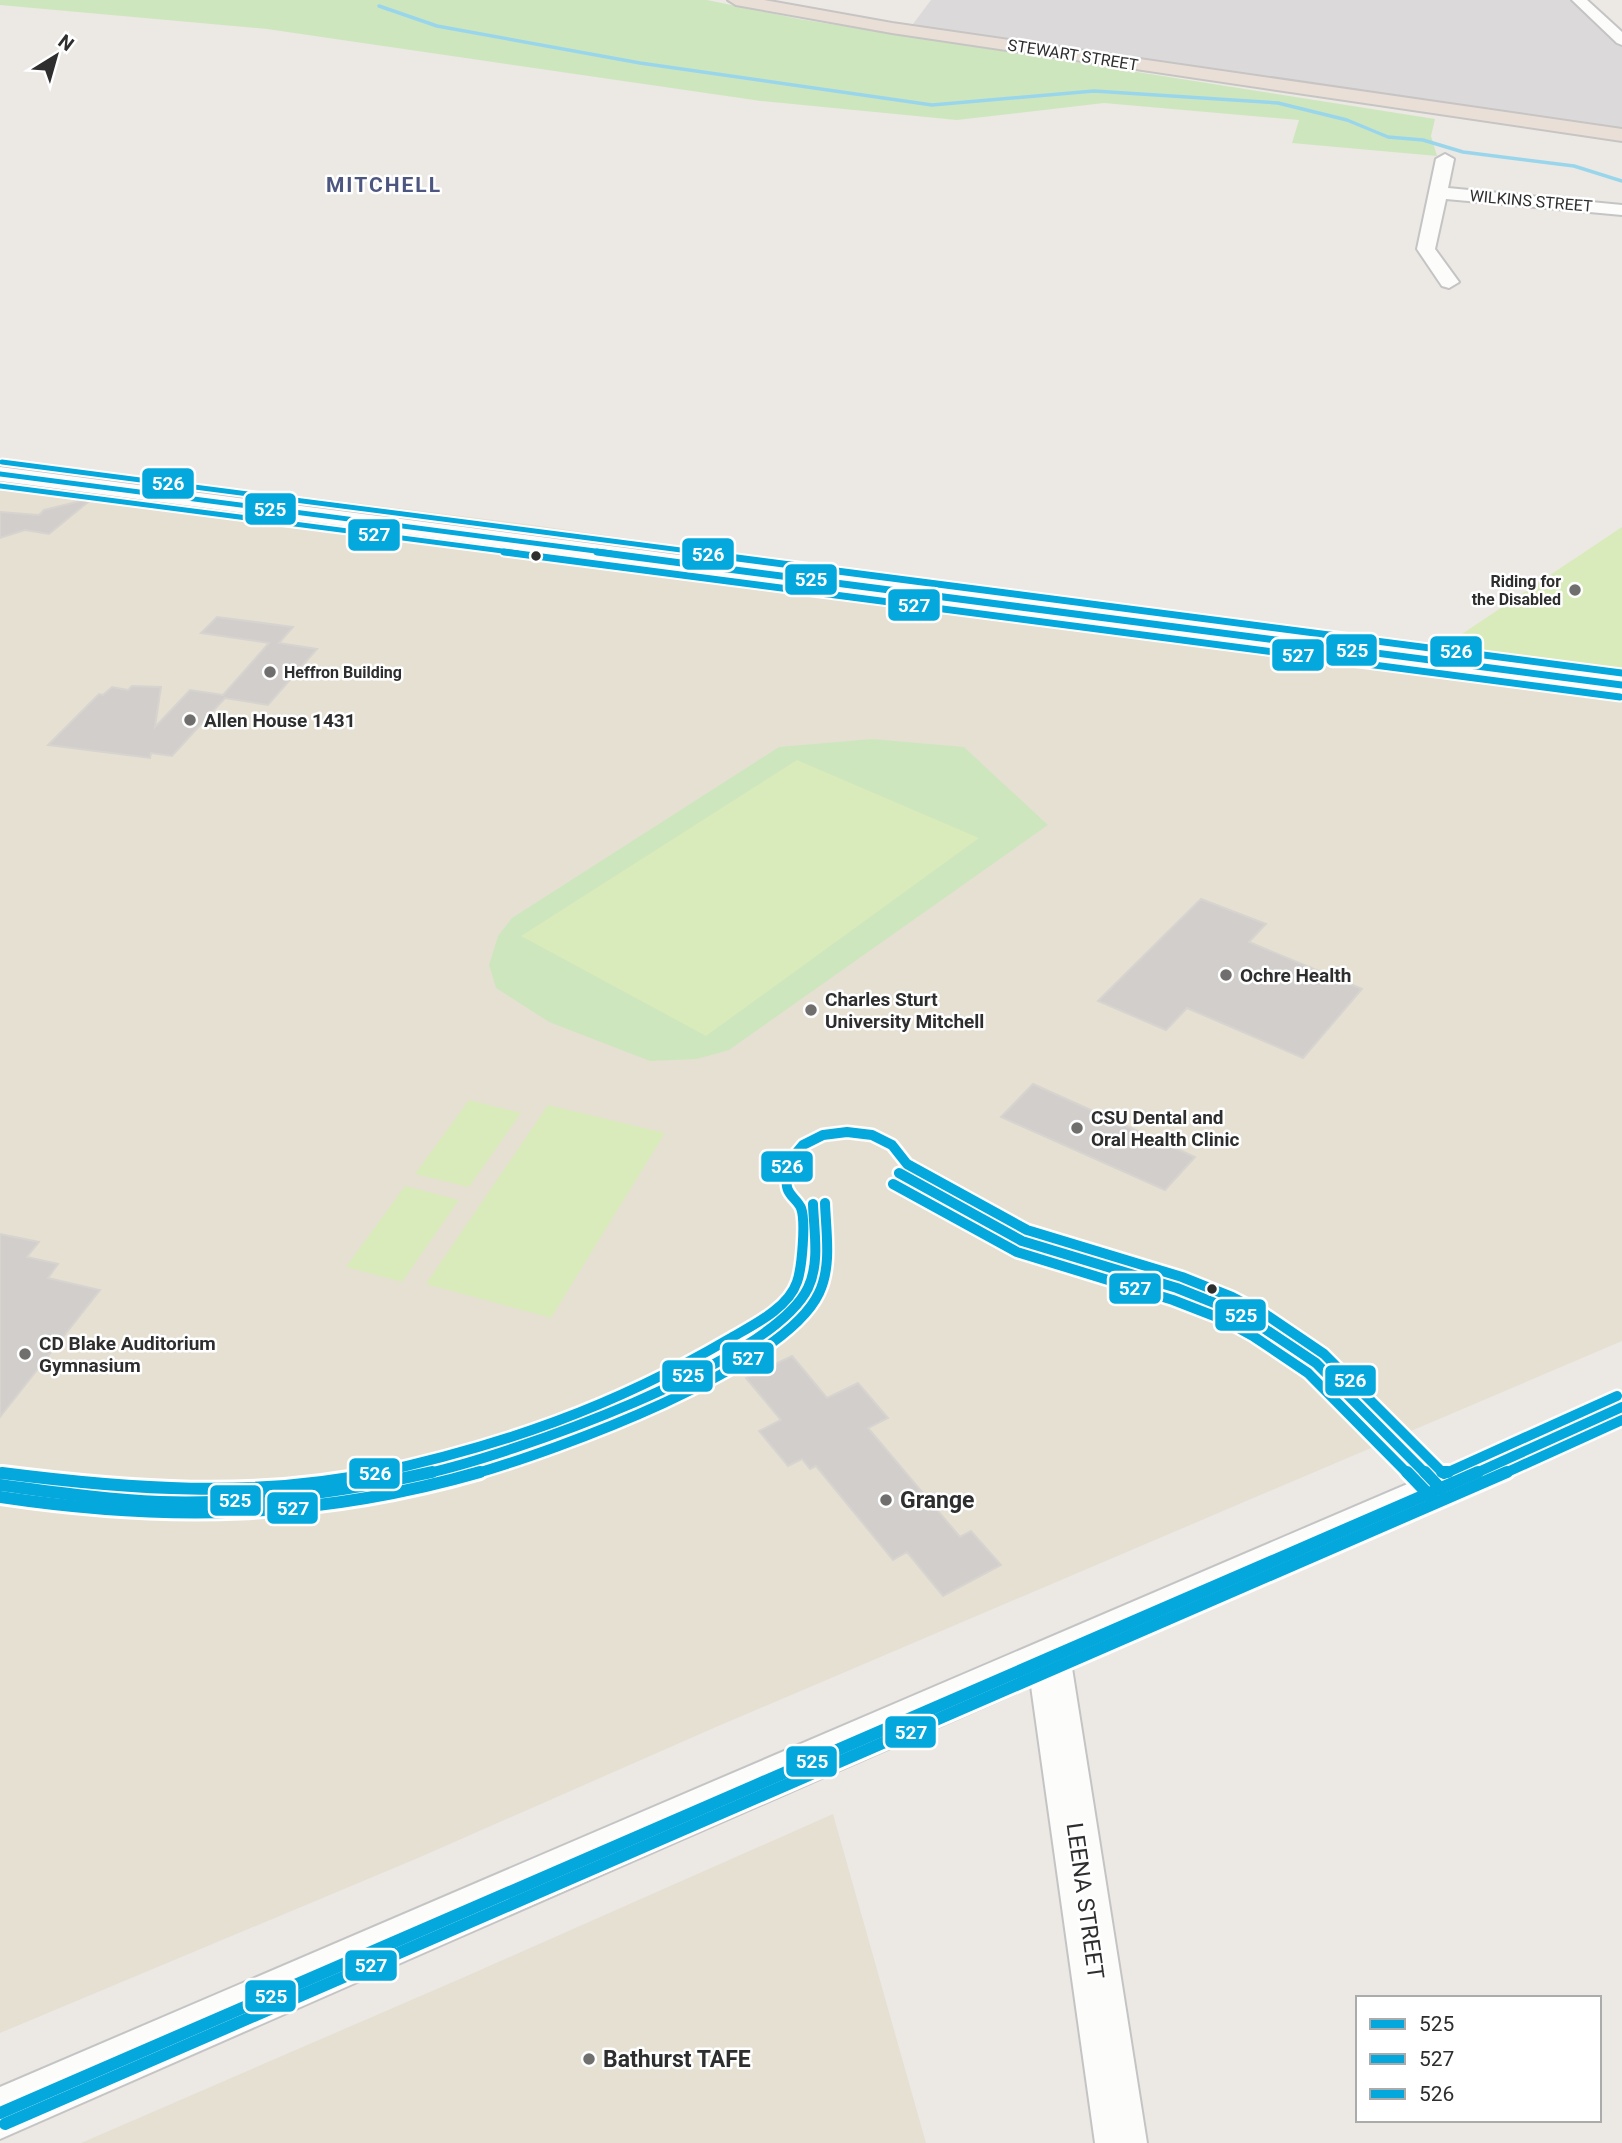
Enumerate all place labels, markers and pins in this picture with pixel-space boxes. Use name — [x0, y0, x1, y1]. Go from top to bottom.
unlabelled marker — [529, 549, 543, 563]
place label: Riding for the Disabled — [1472, 572, 1561, 609]
marker: Riding for the Disabled — [1567, 582, 1583, 598]
place label: Heffron Building — [284, 663, 402, 682]
marker: Heffron Building — [262, 664, 278, 680]
place label: Allen House 1431 — [204, 709, 356, 732]
marker: Allen House 1431 — [182, 712, 198, 728]
place label: Ochre Health — [1240, 964, 1351, 987]
marker: Ochre Health — [1218, 967, 1234, 983]
place label: Charles Sturt University Mitchell — [825, 988, 984, 1033]
marker: Charles Sturt University Mitchell — [803, 1002, 819, 1018]
place label: CSU Dental and Oral Health Clinic — [1091, 1106, 1239, 1151]
marker: CSU Dental and Oral Health Clinic — [1069, 1120, 1085, 1136]
unlabelled marker — [1205, 1282, 1219, 1296]
place label: CD Blake Auditorium Gymnasium — [39, 1332, 216, 1377]
marker: CD Blake Auditorium Gymnasium — [17, 1346, 33, 1362]
place label: Grange — [900, 1487, 975, 1514]
marker: Grange — [878, 1492, 894, 1508]
place label: Bathurst TAFE — [603, 2046, 751, 2073]
marker: Bathurst TAFE — [581, 2051, 597, 2067]

